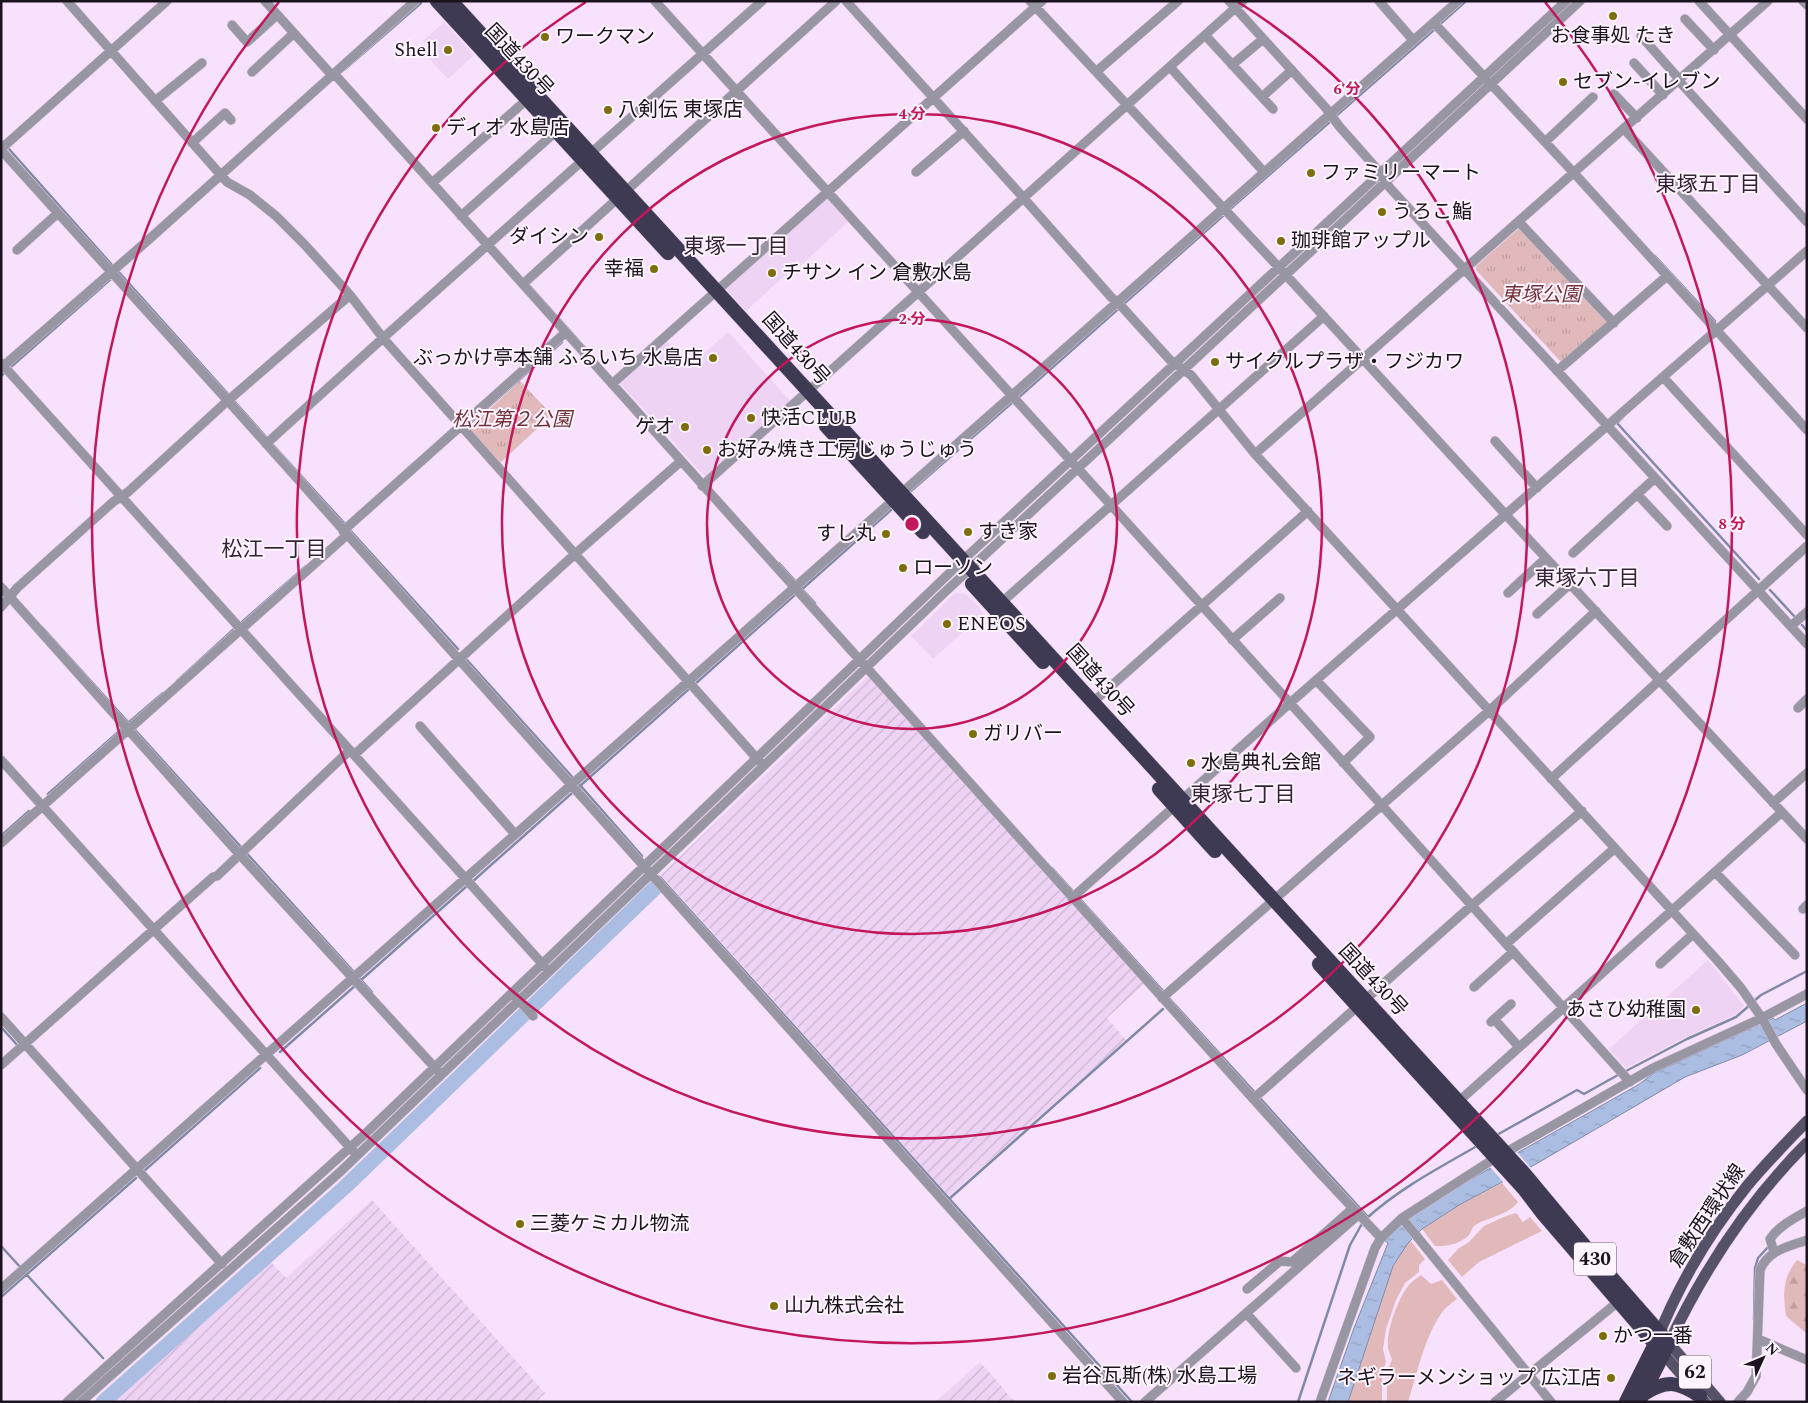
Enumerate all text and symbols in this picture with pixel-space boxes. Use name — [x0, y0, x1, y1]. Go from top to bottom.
marker: お食事処 たき — [1607, 10, 1619, 22]
street label: 国道430号 — [477, 17, 561, 103]
place label: お食事処 たき — [1551, 21, 1676, 51]
place label: ワークマン — [555, 22, 655, 52]
marker: ワークマン — [539, 31, 551, 43]
place label: Shell — [394, 35, 438, 65]
marker: Shell — [442, 44, 454, 56]
place label: セブン-イレブン — [1573, 67, 1721, 97]
marker: セブン-イレブン — [1557, 76, 1569, 88]
text: 6 分 — [1333, 78, 1361, 101]
place label: 八剣伝 東塚店 — [618, 95, 743, 125]
text: 4 分 — [898, 103, 926, 126]
marker: 八剣伝 東塚店 — [602, 104, 614, 116]
place label: ディオ 水島店 — [446, 113, 570, 143]
marker: ディオ 水島店 — [430, 122, 442, 134]
place label: ファミリーマート — [1321, 158, 1481, 188]
marker: ファミリーマート — [1305, 167, 1317, 179]
district label: 東塚五丁目 — [1656, 169, 1761, 201]
place label: うろこ鮨 — [1392, 197, 1472, 227]
marker: うろこ鮨 — [1376, 206, 1388, 218]
place label: ダイシン — [509, 222, 589, 252]
place label: 珈琲館アップル — [1291, 226, 1431, 256]
marker: ダイシン — [593, 231, 605, 243]
district label: 東塚一丁目 — [684, 231, 789, 263]
marker: 珈琲館アップル — [1275, 235, 1287, 247]
place label: 幸福 — [604, 254, 644, 284]
place label: チサン イン 倉敷水島 — [782, 258, 972, 288]
marker: 幸福 — [648, 263, 660, 275]
marker: チサン イン 倉敷水島 — [766, 267, 778, 279]
park label: 東塚公園 — [1501, 280, 1584, 310]
street label: 国道430号 — [755, 306, 837, 392]
text: 2 分 — [898, 308, 926, 331]
place label: ぶっかけ亭本舗 ふるいち 水島店 — [413, 343, 703, 373]
place label: サイクルプラザ・フジカワ — [1225, 347, 1464, 377]
marker: ぶっかけ亭本舗 ふるいち 水島店 — [707, 352, 719, 364]
marker: サイクルプラザ・フジカワ — [1209, 356, 1221, 368]
place label: 快活CLUB — [761, 403, 857, 433]
park label: 松江第２公園 — [452, 405, 575, 435]
place label: ゲオ — [635, 412, 675, 442]
marker: 快活CLUB — [745, 412, 757, 424]
marker: ゲオ — [679, 421, 691, 433]
place label: お好み焼き工房じゅうじゅう — [717, 435, 977, 465]
marker: お好み焼き工房じゅうじゅう — [701, 444, 713, 456]
text: 8 分 — [1718, 513, 1746, 536]
centre of rings — [903, 515, 921, 533]
place label: すき家 — [978, 517, 1038, 547]
place label: すし丸 — [816, 519, 876, 549]
marker: すき家 — [962, 526, 974, 538]
marker: すし丸 — [880, 528, 892, 540]
district label: 松江一丁目 — [222, 534, 327, 566]
place label: ローソン — [913, 553, 993, 583]
marker: ローソン — [897, 562, 909, 574]
district label: 東塚六丁目 — [1535, 563, 1640, 595]
place label: ENEOS — [957, 609, 1026, 639]
marker: ENEOS — [941, 618, 953, 630]
street label: 国道430号 — [1059, 638, 1141, 724]
place label: ガリバー — [983, 719, 1063, 749]
marker: ガリバー — [967, 728, 979, 740]
place label: 水島典礼会館 — [1201, 748, 1321, 778]
marker: 水島典礼会館 — [1185, 757, 1197, 769]
district label: 東塚七丁目 — [1191, 779, 1296, 811]
street label: 国道430号 — [1331, 937, 1415, 1023]
place label: あさひ幼稚園 — [1566, 995, 1686, 1025]
marker: あさひ幼稚園 — [1690, 1004, 1702, 1016]
street label: 倉敷西環状線 — [1661, 1158, 1753, 1274]
place label: 三菱ケミカル物流 — [530, 1209, 689, 1239]
marker: 三菱ケミカル物流 — [514, 1218, 526, 1230]
road number: 430 — [1574, 1242, 1616, 1276]
place label: 山九株式会社 — [784, 1291, 904, 1321]
marker: 山九株式会社 — [768, 1300, 780, 1312]
place label: かつ一番 — [1613, 1321, 1693, 1351]
marker: かつ一番 — [1597, 1330, 1609, 1342]
north arrow — [1738, 1333, 1788, 1383]
text: N — [1760, 1338, 1784, 1361]
road number: 62 — [1679, 1355, 1711, 1388]
place label: 岩谷瓦斯(株) 水島工場 — [1062, 1361, 1257, 1391]
place label: ネギラーメンショップ 広江店 — [1337, 1363, 1601, 1393]
marker: 岩谷瓦斯(株) 水島工場 — [1046, 1370, 1058, 1382]
marker: ネギラーメンショップ 広江店 — [1605, 1372, 1617, 1384]

